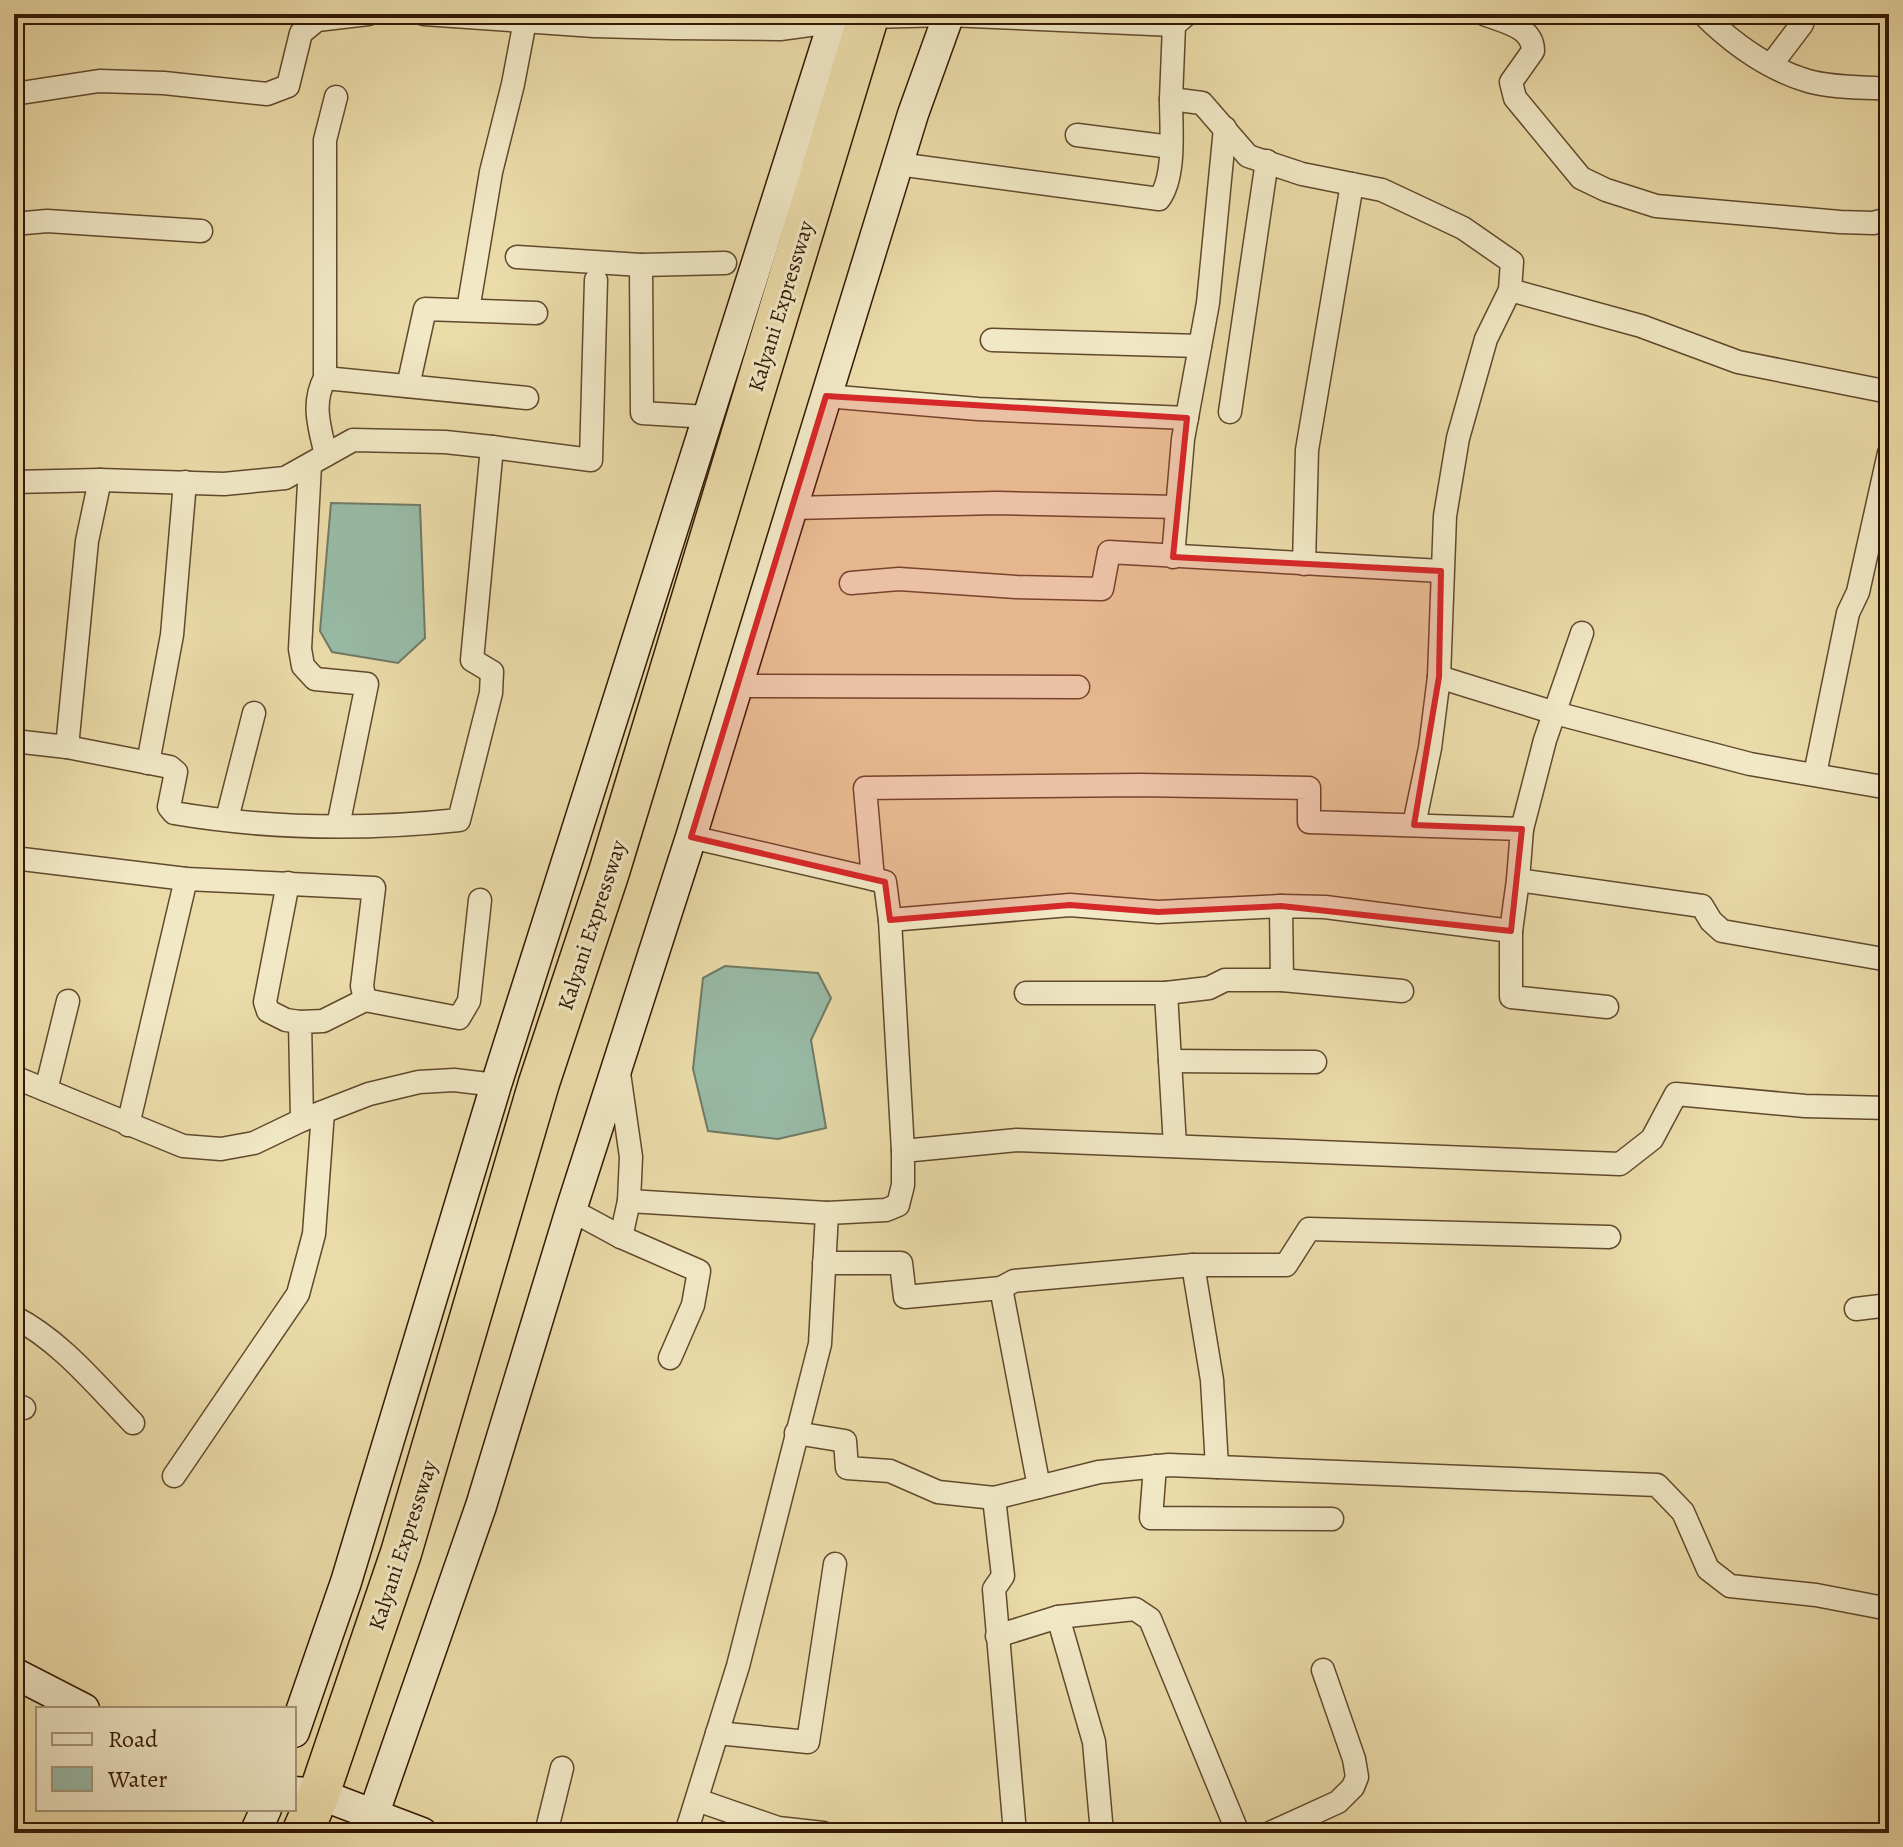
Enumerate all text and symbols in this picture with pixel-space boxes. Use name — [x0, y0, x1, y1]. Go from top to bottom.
street label: Kalyani Expressway — [741, 217, 821, 395]
street label: Kalyani Expressway — [550, 836, 634, 1014]
street label: Kalyani Expressway — [361, 1456, 445, 1634]
legend — [36, 1707, 296, 1811]
text: Road — [108, 1723, 158, 1755]
text: Water — [107, 1763, 168, 1795]

